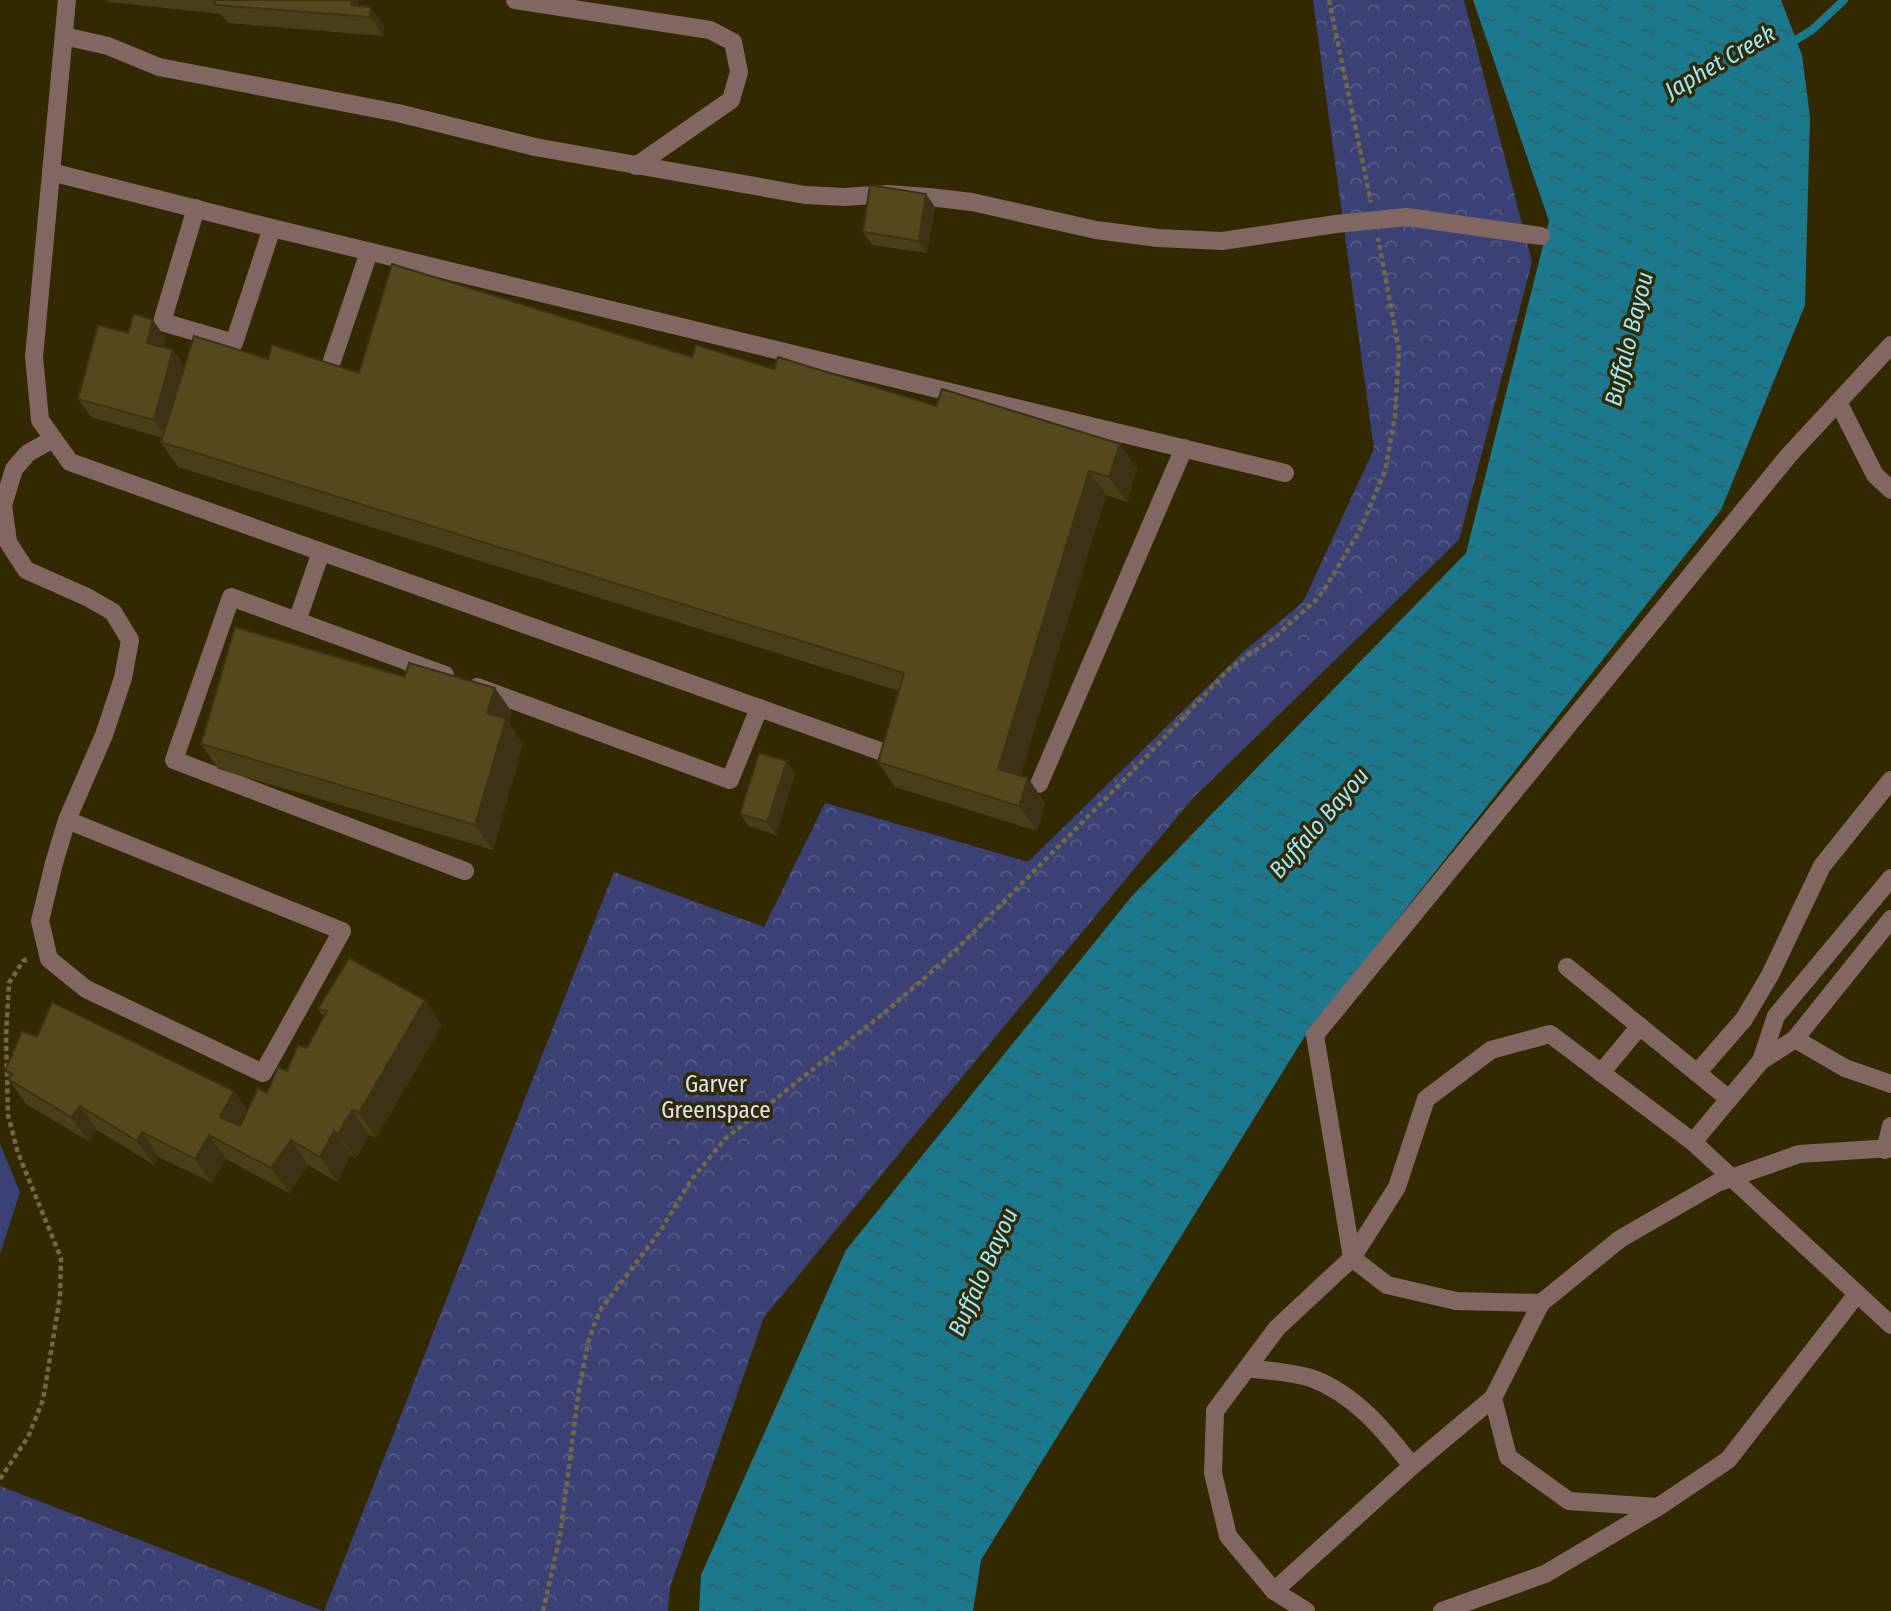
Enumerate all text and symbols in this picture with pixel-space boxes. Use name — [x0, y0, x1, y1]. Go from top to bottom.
water label: Japhet Creek — [1658, 19, 1780, 106]
water label: Buffalo Bayou — [1599, 269, 1659, 409]
water label: Buffalo Bayou — [1263, 762, 1375, 884]
park label: Garver Greenspace — [661, 1070, 771, 1124]
water label: Buffalo Bayou — [942, 1204, 1024, 1340]

